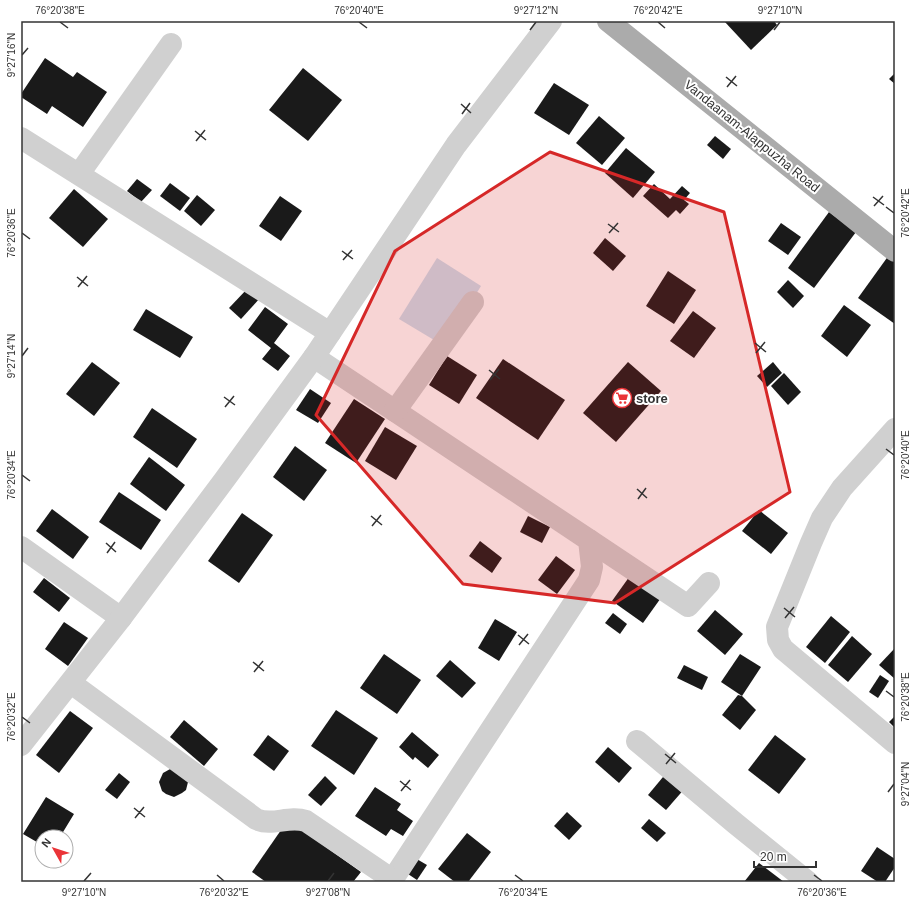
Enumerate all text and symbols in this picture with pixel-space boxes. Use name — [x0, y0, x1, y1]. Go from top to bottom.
text: 76°20'38"E — [35, 5, 85, 16]
text: 76°20'40"E — [334, 5, 384, 16]
text: 9°27'12"N — [514, 5, 558, 16]
text: 76°20'42"E — [633, 5, 683, 16]
text: 9°27'10"N — [758, 5, 802, 16]
text: 9°27'16"N — [6, 33, 17, 77]
street label: Vandaanam-Alappuzha Road — [681, 77, 823, 195]
text: 76°20'42"E — [900, 188, 911, 238]
text: 76°20'36"E — [6, 208, 17, 258]
text: 9°27'14"N — [6, 334, 17, 378]
supermarket icon: store — [611, 387, 633, 409]
place label: store — [636, 391, 668, 406]
text: 76°20'40"E — [900, 430, 911, 480]
text: 76°20'34"E — [6, 450, 17, 500]
text: 76°20'38"E — [900, 672, 911, 722]
text: 76°20'32"E — [6, 692, 17, 742]
text: 9°27'04"N — [900, 762, 911, 806]
north arrow — [34, 829, 74, 869]
text: N — [39, 836, 53, 850]
scale bar — [754, 843, 816, 869]
text: 20 m — [760, 850, 787, 864]
text: 9°27'10"N — [62, 887, 106, 898]
text: 76°20'32"E — [199, 887, 249, 898]
text: 9°27'08"N — [306, 887, 350, 898]
text: 76°20'34"E — [498, 887, 548, 898]
text: 76°20'36"E — [797, 887, 847, 898]

